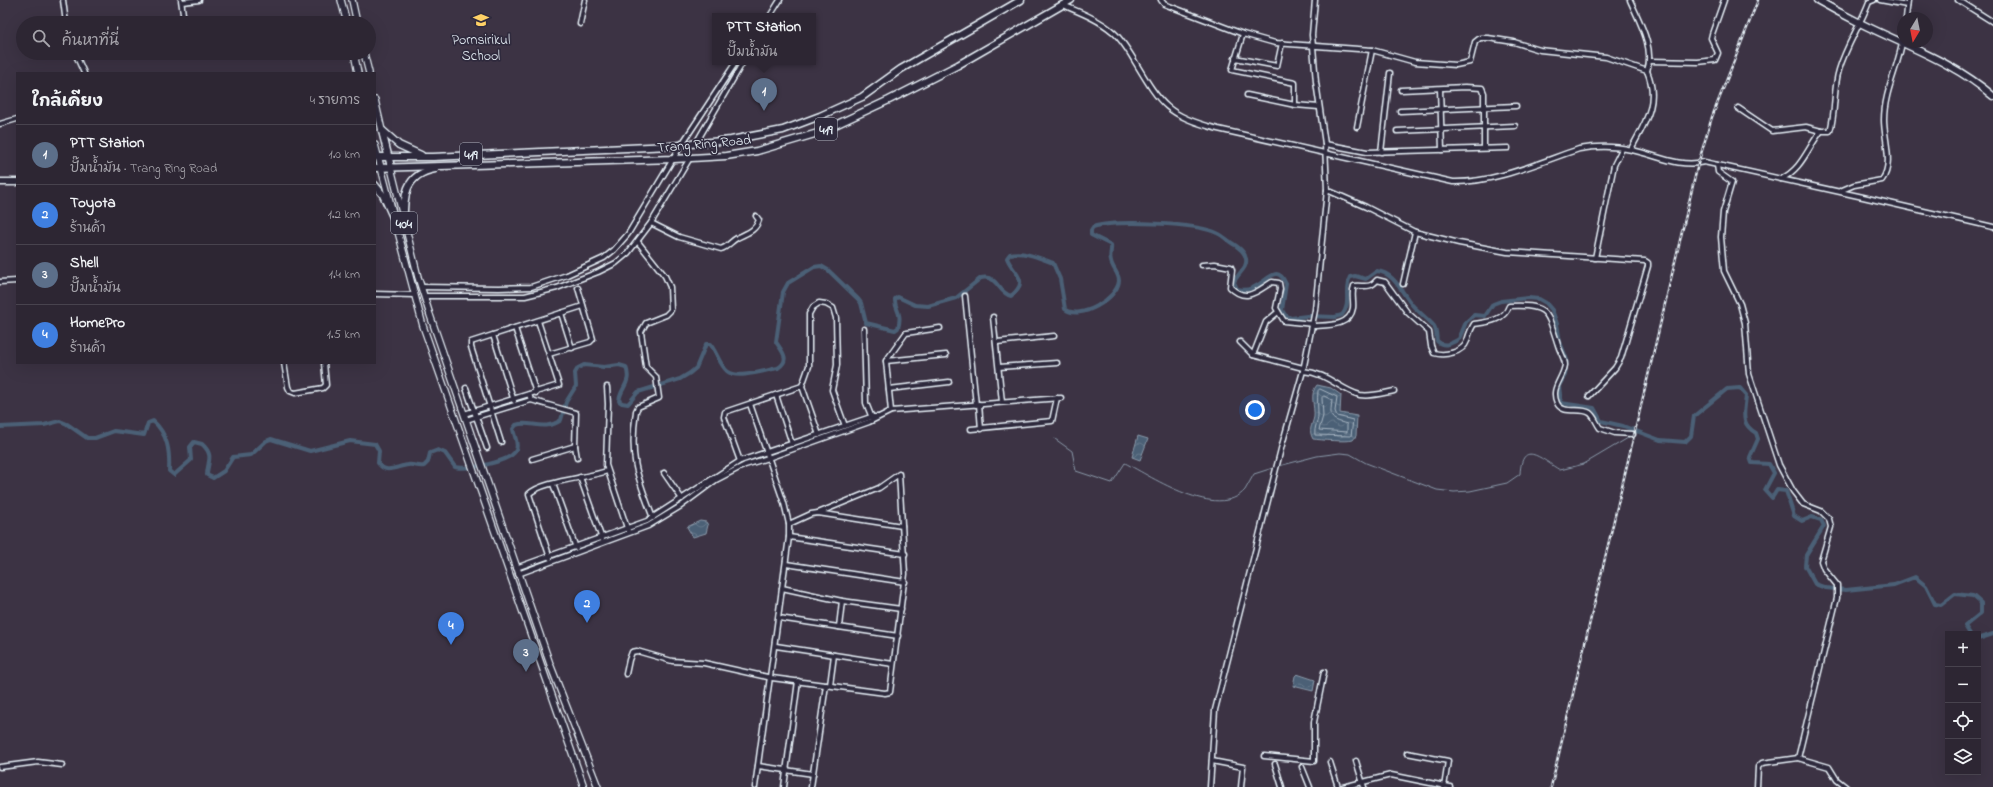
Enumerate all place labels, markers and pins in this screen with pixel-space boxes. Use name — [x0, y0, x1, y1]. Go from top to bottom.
school or university icon: Pornsirikul School — [472, 11, 490, 29]
place label: Pornsirikul School — [452, 30, 510, 67]
pin: 1 — [751, 78, 777, 111]
pin: 2 — [574, 590, 600, 623]
pin: 4 — [438, 612, 464, 645]
pin: 3 — [513, 639, 539, 672]

